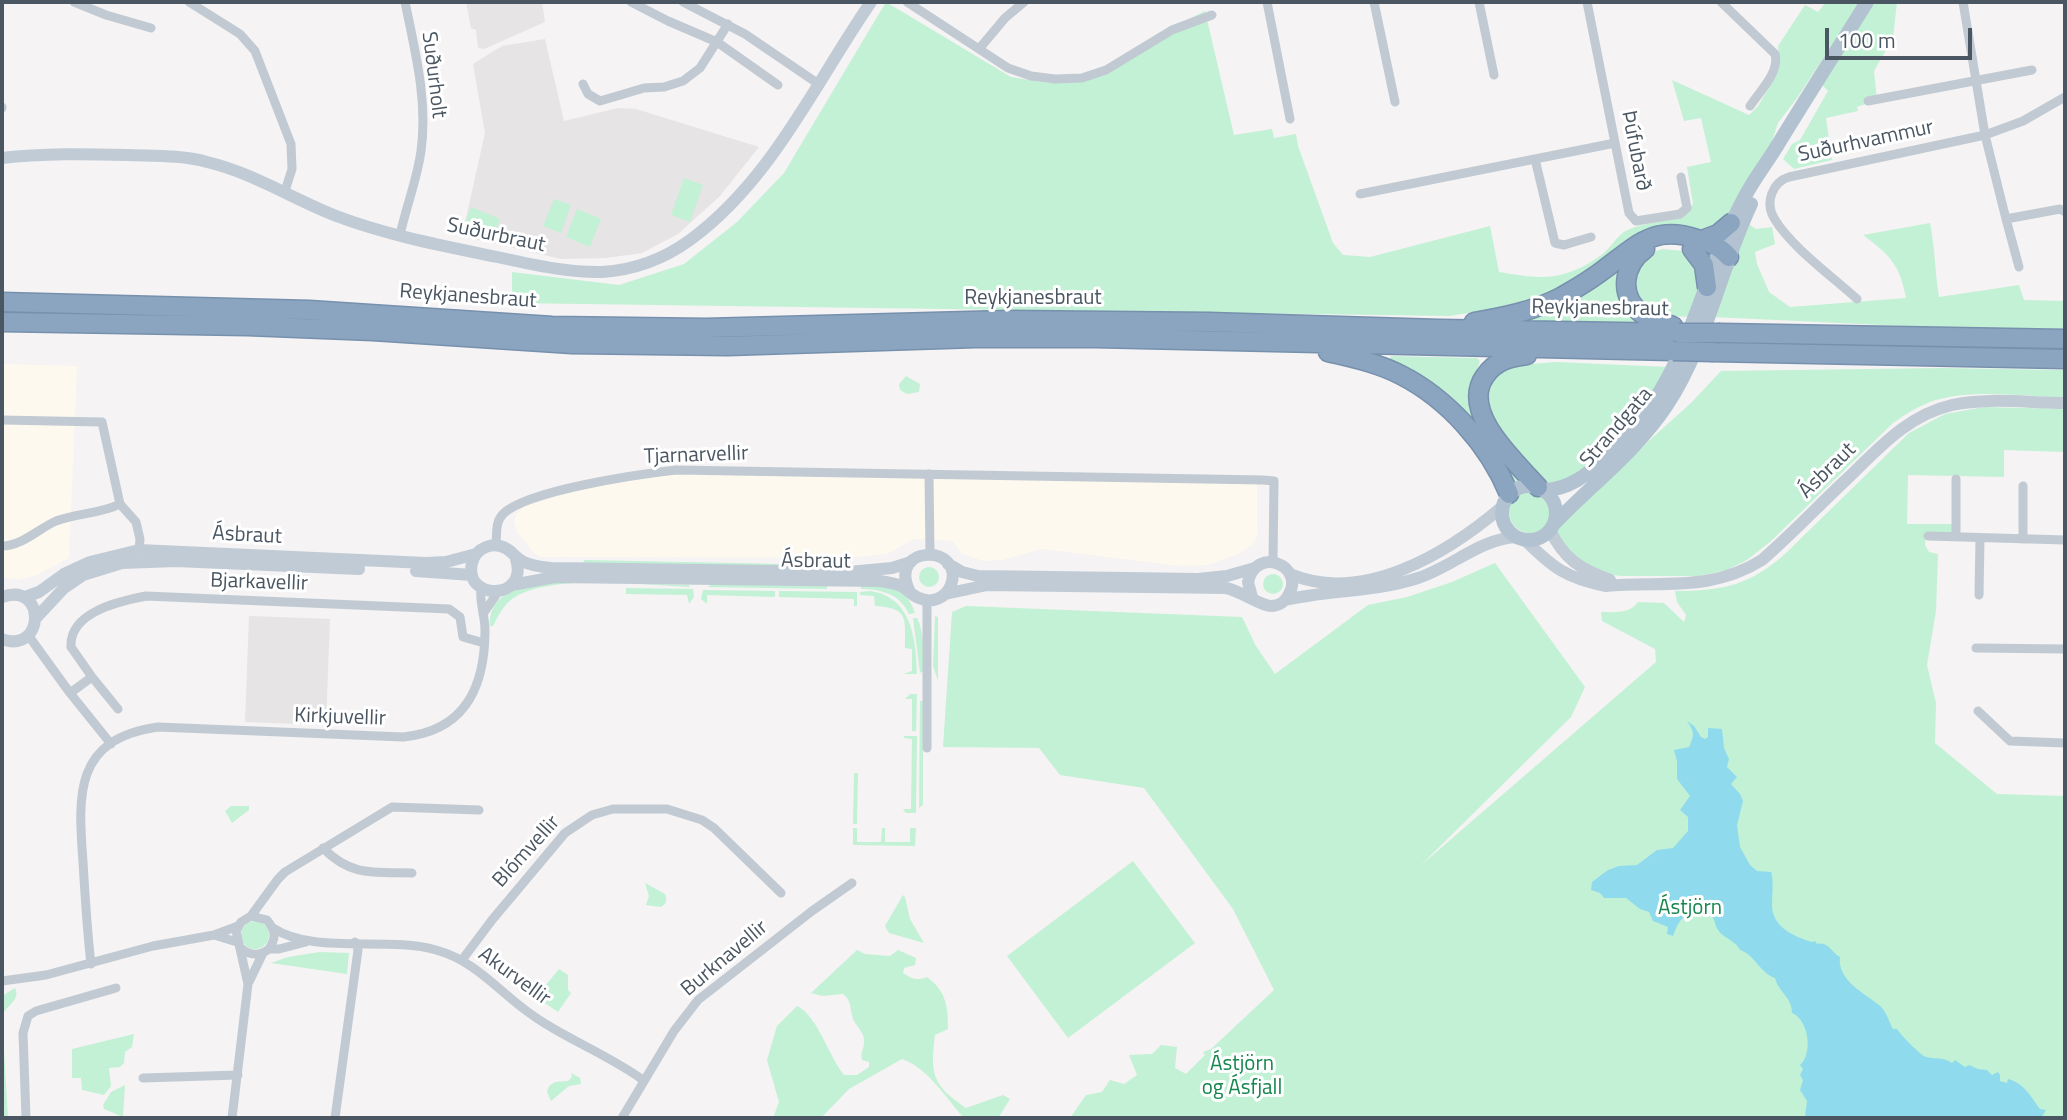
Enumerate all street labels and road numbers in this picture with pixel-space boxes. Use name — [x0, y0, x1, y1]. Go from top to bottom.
street label: Suðurholt — [415, 30, 451, 120]
street label: Þúfubarð — [1615, 109, 1655, 193]
street label: Suðurhvammur — [1796, 115, 1936, 169]
street label: Suðurbraut — [445, 213, 547, 259]
street label: Reykjanesbraut — [399, 280, 537, 314]
street label: Reykjanesbraut — [964, 286, 1102, 312]
street label: Reykjanesbraut — [1531, 295, 1669, 323]
street label: Strandgata — [1575, 383, 1659, 473]
street label: Ásbraut — [1794, 438, 1862, 504]
street label: Tjarnarvellir — [643, 442, 749, 470]
street label: Ásbraut — [212, 522, 282, 550]
street label: Ásbraut — [781, 549, 851, 575]
street label: Bjarkavellir — [210, 569, 308, 597]
street label: Kirkjuvellir — [294, 704, 386, 732]
street label: Blómvellir — [488, 811, 566, 893]
street label: Burknavellir — [677, 916, 773, 1002]
street label: Akurvellir — [473, 942, 555, 1012]

